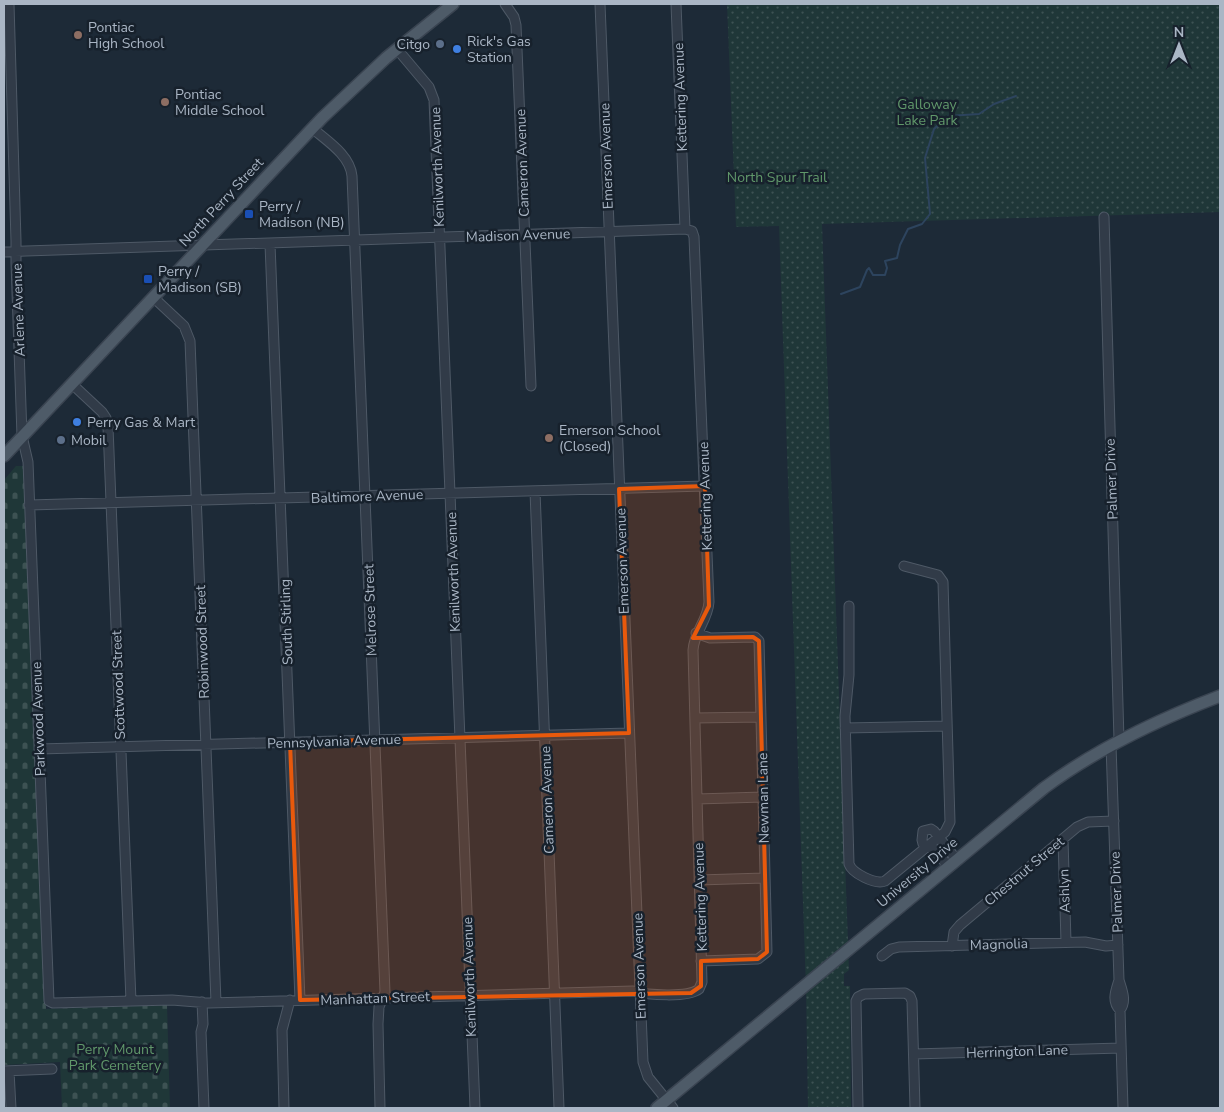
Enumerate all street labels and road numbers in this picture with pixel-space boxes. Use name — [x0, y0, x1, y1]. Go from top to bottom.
street label: Kettering Avenue — [669, 42, 692, 152]
street label: Emerson Avenue — [595, 103, 618, 209]
street label: Kenilworth Avenue — [426, 107, 449, 227]
street label: Cameron Avenue — [511, 109, 534, 217]
street label: North Perry Street — [175, 154, 268, 251]
street label: Madison Avenue — [465, 224, 571, 247]
street label: Arlene Avenue — [7, 263, 30, 357]
street label: Palmer Drive — [1101, 438, 1122, 520]
street label: Kettering Avenue — [694, 441, 717, 551]
street label: Baltimore Avenue — [311, 485, 424, 508]
street label: Emerson Avenue — [611, 508, 634, 614]
street label: Kenilworth Avenue — [442, 512, 465, 632]
street label: Melrose Street — [359, 563, 382, 656]
street label: South Stirling — [276, 579, 297, 665]
street label: Robinwood Street — [191, 585, 214, 699]
street label: Scottwood Street — [107, 630, 130, 740]
street label: Parkwood Avenue — [27, 661, 50, 776]
street label: Pennsylvania Avenue — [267, 730, 401, 753]
street label: Cameron Avenue — [536, 746, 559, 854]
street label: Newman Lane — [753, 752, 774, 844]
street label: Chestnut Street — [980, 832, 1068, 910]
street label: University Drive — [873, 833, 962, 912]
street label: Kettering Avenue — [689, 842, 712, 952]
street label: Palmer Drive — [1106, 851, 1127, 933]
street label: Ashlyn — [1054, 869, 1075, 913]
street label: Emerson Avenue — [628, 913, 651, 1019]
street label: Kenilworth Avenue — [458, 917, 481, 1037]
street label: Magnolia — [970, 934, 1028, 955]
street label: Manhattan Street — [320, 987, 430, 1010]
street label: Herrington Lane — [966, 1040, 1068, 1063]

